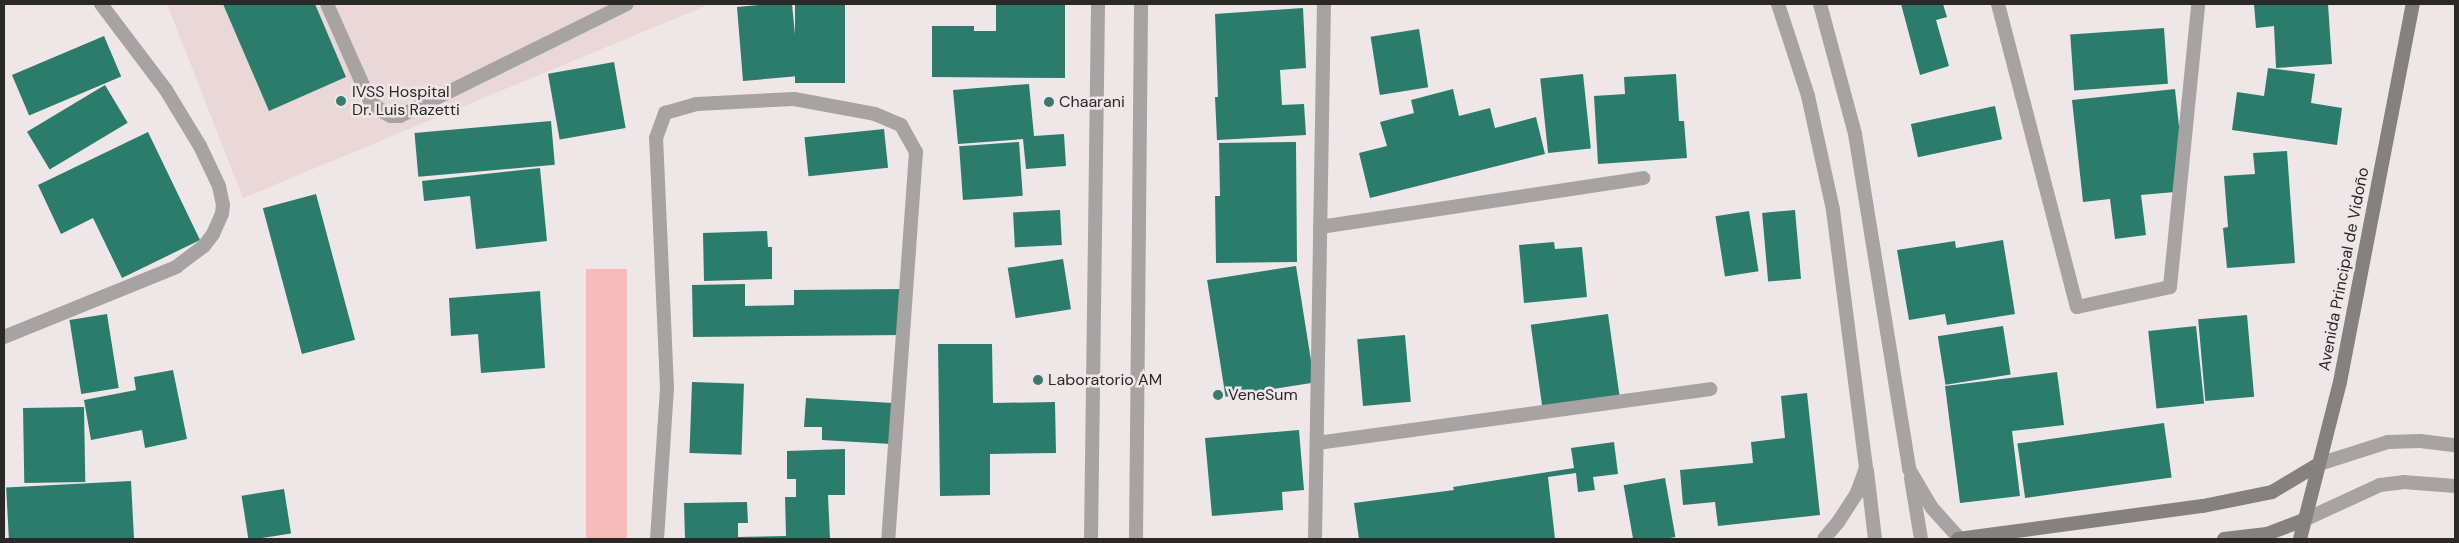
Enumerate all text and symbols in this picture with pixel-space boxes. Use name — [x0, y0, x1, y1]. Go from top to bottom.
place label: IVSS Hospital Dr. Luis Razetti — [352, 82, 460, 120]
place label: Chaarani — [1059, 92, 1125, 112]
marker: IVSS Hospital Dr. Luis Razetti — [334, 94, 348, 108]
marker: Chaarani — [1043, 96, 1055, 108]
street label: Avenida Principal de Vidoño — [2315, 166, 2373, 372]
place label: Laboratorio AM — [1048, 370, 1162, 390]
marker: Laboratorio AM — [1032, 374, 1044, 386]
place label: VeneSum — [1228, 385, 1298, 405]
marker: VeneSum — [1212, 389, 1224, 401]

